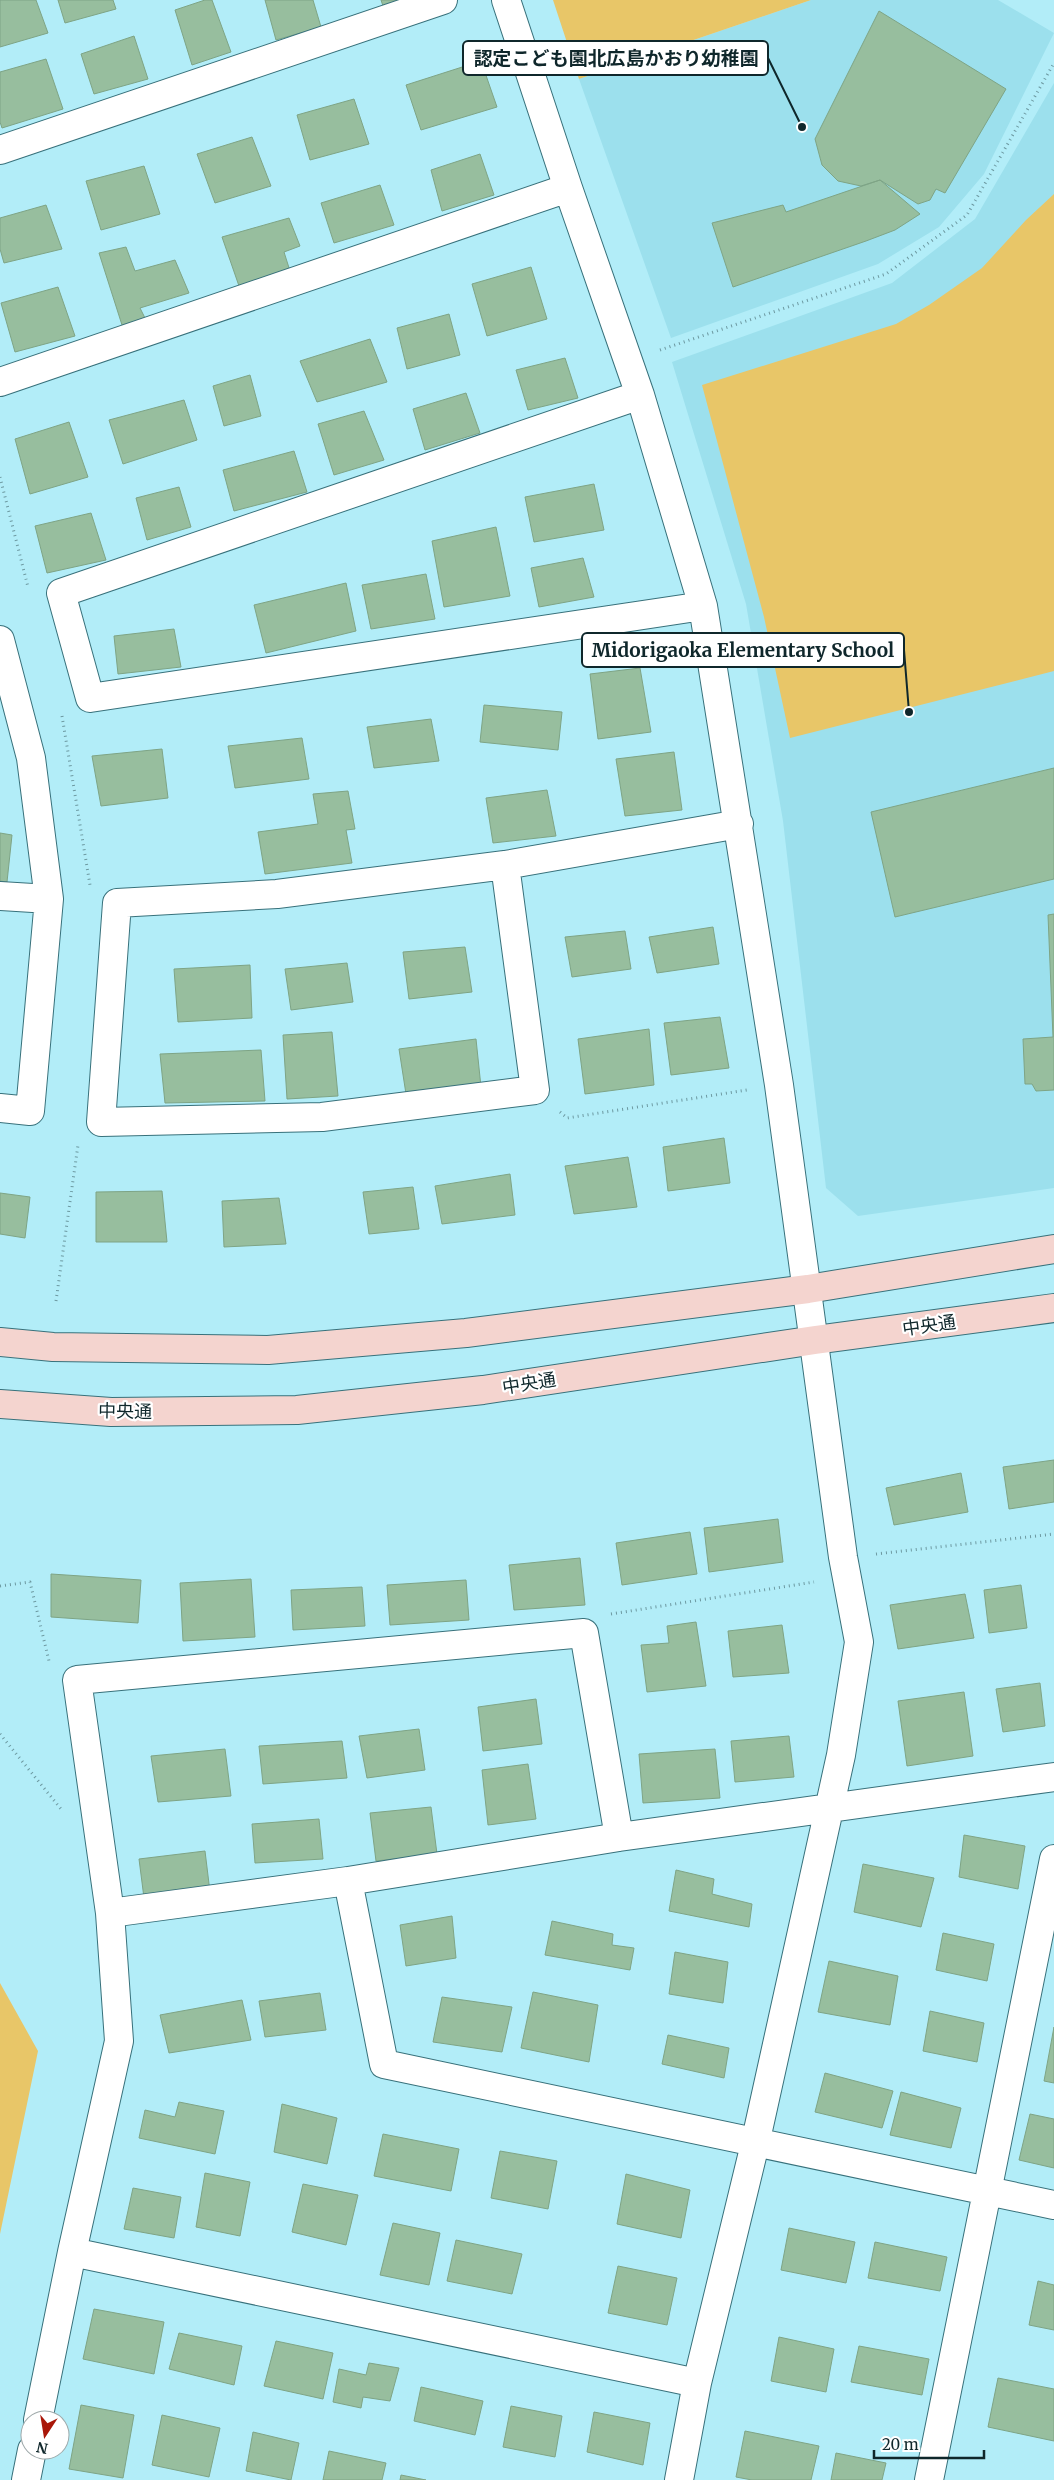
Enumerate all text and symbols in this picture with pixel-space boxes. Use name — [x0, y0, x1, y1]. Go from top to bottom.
callout: 認定こども園北広島かおり幼稚園 — [463, 41, 768, 75]
text: 認定こども園北広島かおり幼稚園 — [473, 46, 759, 70]
callout: Midorigaoka Elementary School — [582, 633, 904, 667]
text: Midorigaoka Elementary School — [592, 638, 894, 662]
street label: 中央通 — [901, 1310, 957, 1340]
street label: 中央通 — [501, 1367, 557, 1399]
street label: 中央通 — [98, 1399, 152, 1423]
north arrow — [20, 2410, 70, 2460]
scale bar — [874, 2428, 984, 2460]
text: 20 m — [882, 2435, 919, 2454]
text: N — [35, 2438, 50, 2458]

